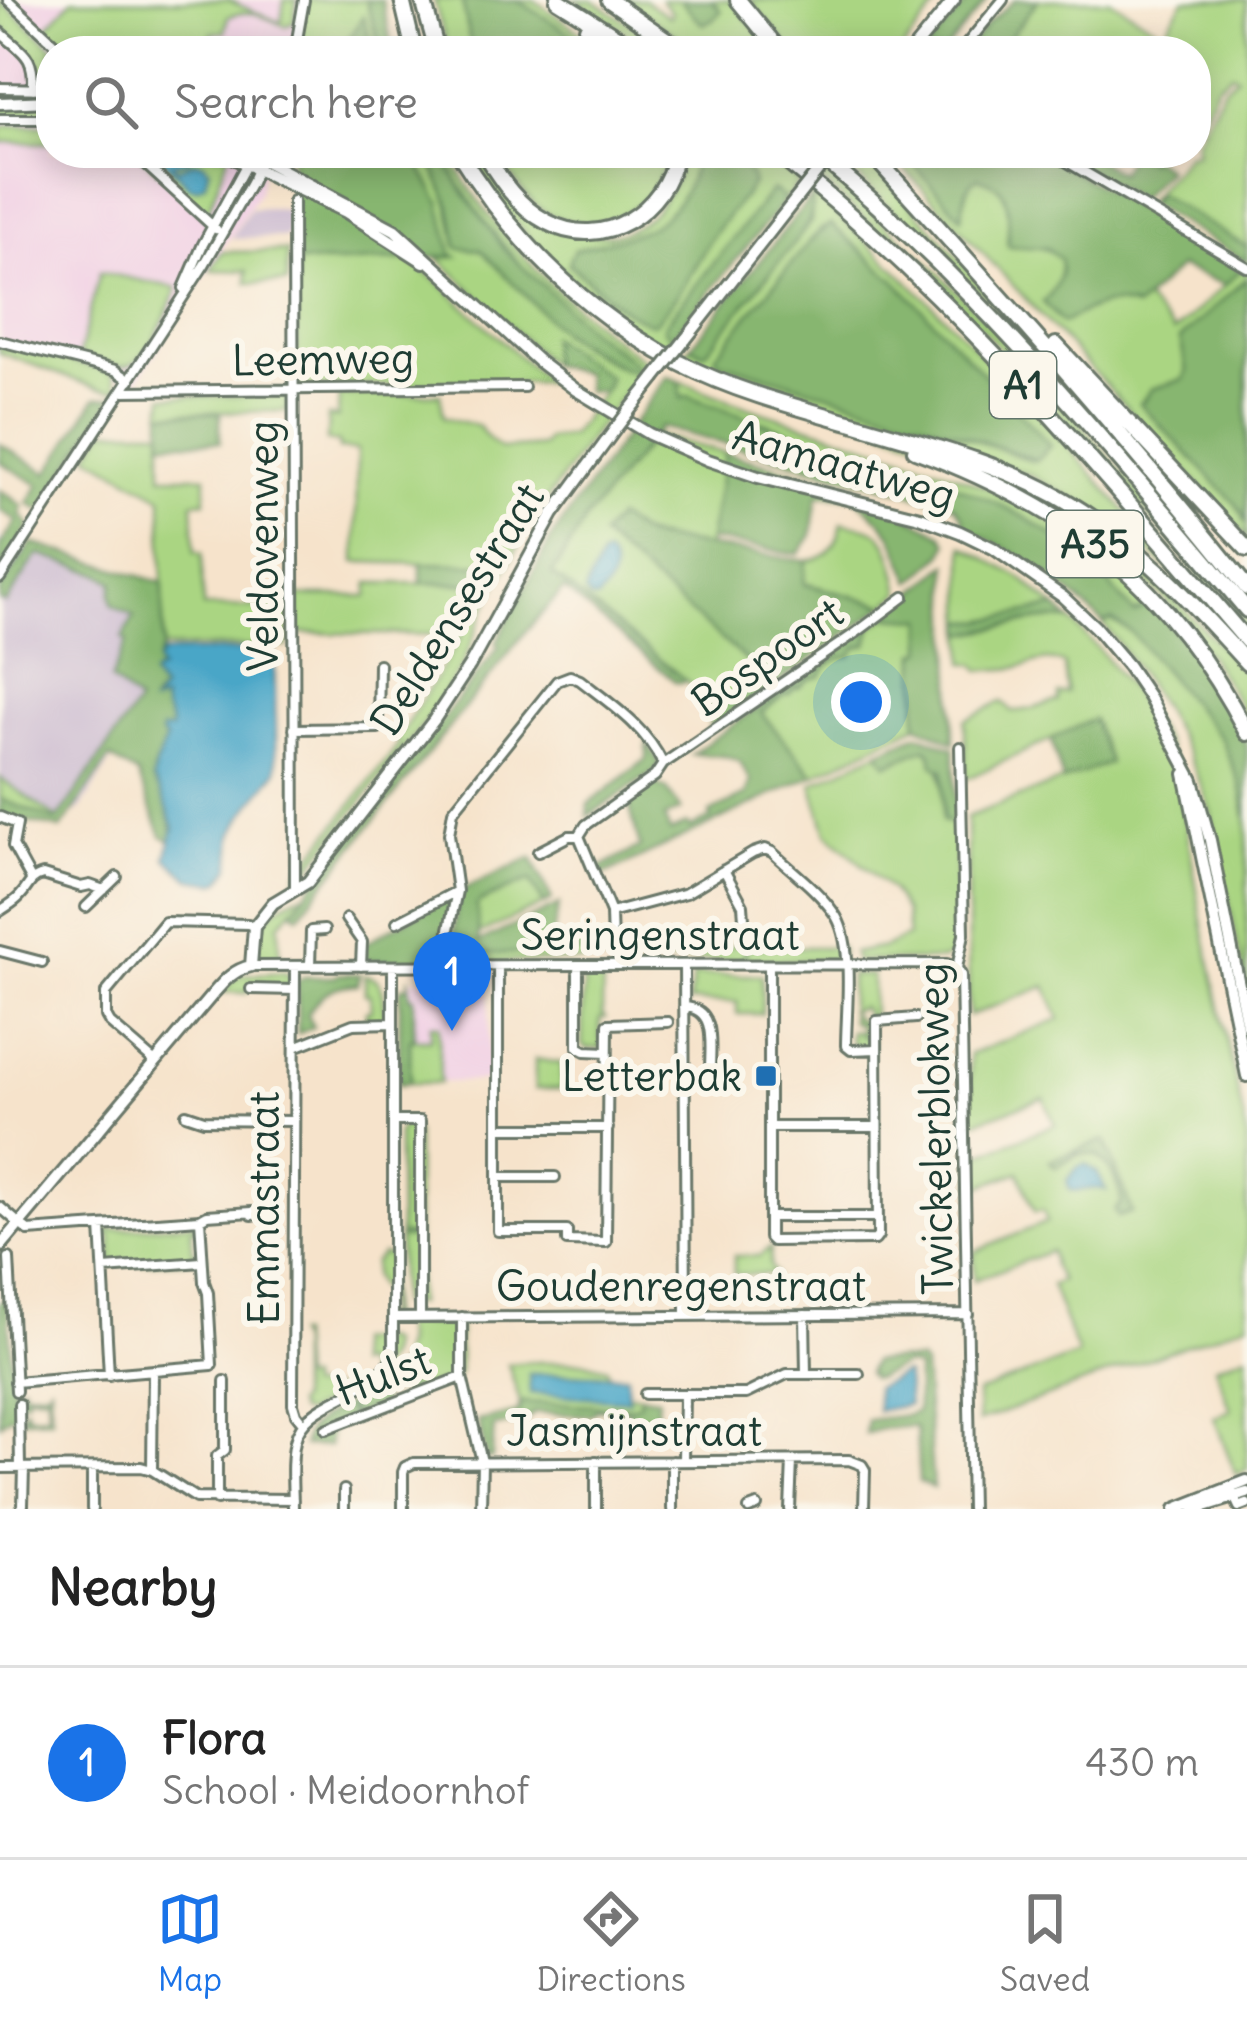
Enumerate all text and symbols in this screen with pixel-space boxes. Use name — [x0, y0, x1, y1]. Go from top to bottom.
search box — [36, 36, 1211, 168]
icon: search — [78, 69, 144, 135]
text: Search here — [174, 74, 418, 130]
street label: Leemweg — [231, 331, 415, 387]
road number: A1 — [990, 352, 1056, 418]
street label: Aamaatweg — [727, 408, 961, 522]
street label: Veldovenweg — [237, 420, 289, 672]
street label: Deldensestraat — [359, 474, 555, 744]
road number: A35 — [1047, 511, 1143, 577]
street label: Bospoort — [681, 586, 853, 728]
your location — [831, 672, 891, 732]
street label: Seringenstraat — [520, 909, 800, 961]
pin: 1 — [413, 932, 491, 1031]
street label: Twickelerblokweg — [906, 962, 964, 1296]
place label: Letterbak — [562, 1050, 742, 1102]
marker: Letterbak — [753, 1063, 779, 1089]
street label: Emmastraat — [238, 1091, 290, 1325]
street label: Goudenregenstraat — [496, 1260, 866, 1312]
street label: Hulst — [328, 1333, 438, 1417]
street label: Jasmijnstraat — [506, 1405, 762, 1457]
text: Nearby — [48, 1555, 217, 1619]
text: Flora — [162, 1710, 266, 1766]
text: 1 — [79, 1738, 95, 1787]
text: 430 m — [1085, 1738, 1199, 1787]
text: School · Meidoornhof — [162, 1766, 529, 1815]
tab: Map — [157, 1886, 223, 2000]
tab: Directions — [537, 1886, 686, 2000]
tab: Saved — [1000, 1886, 1090, 2000]

